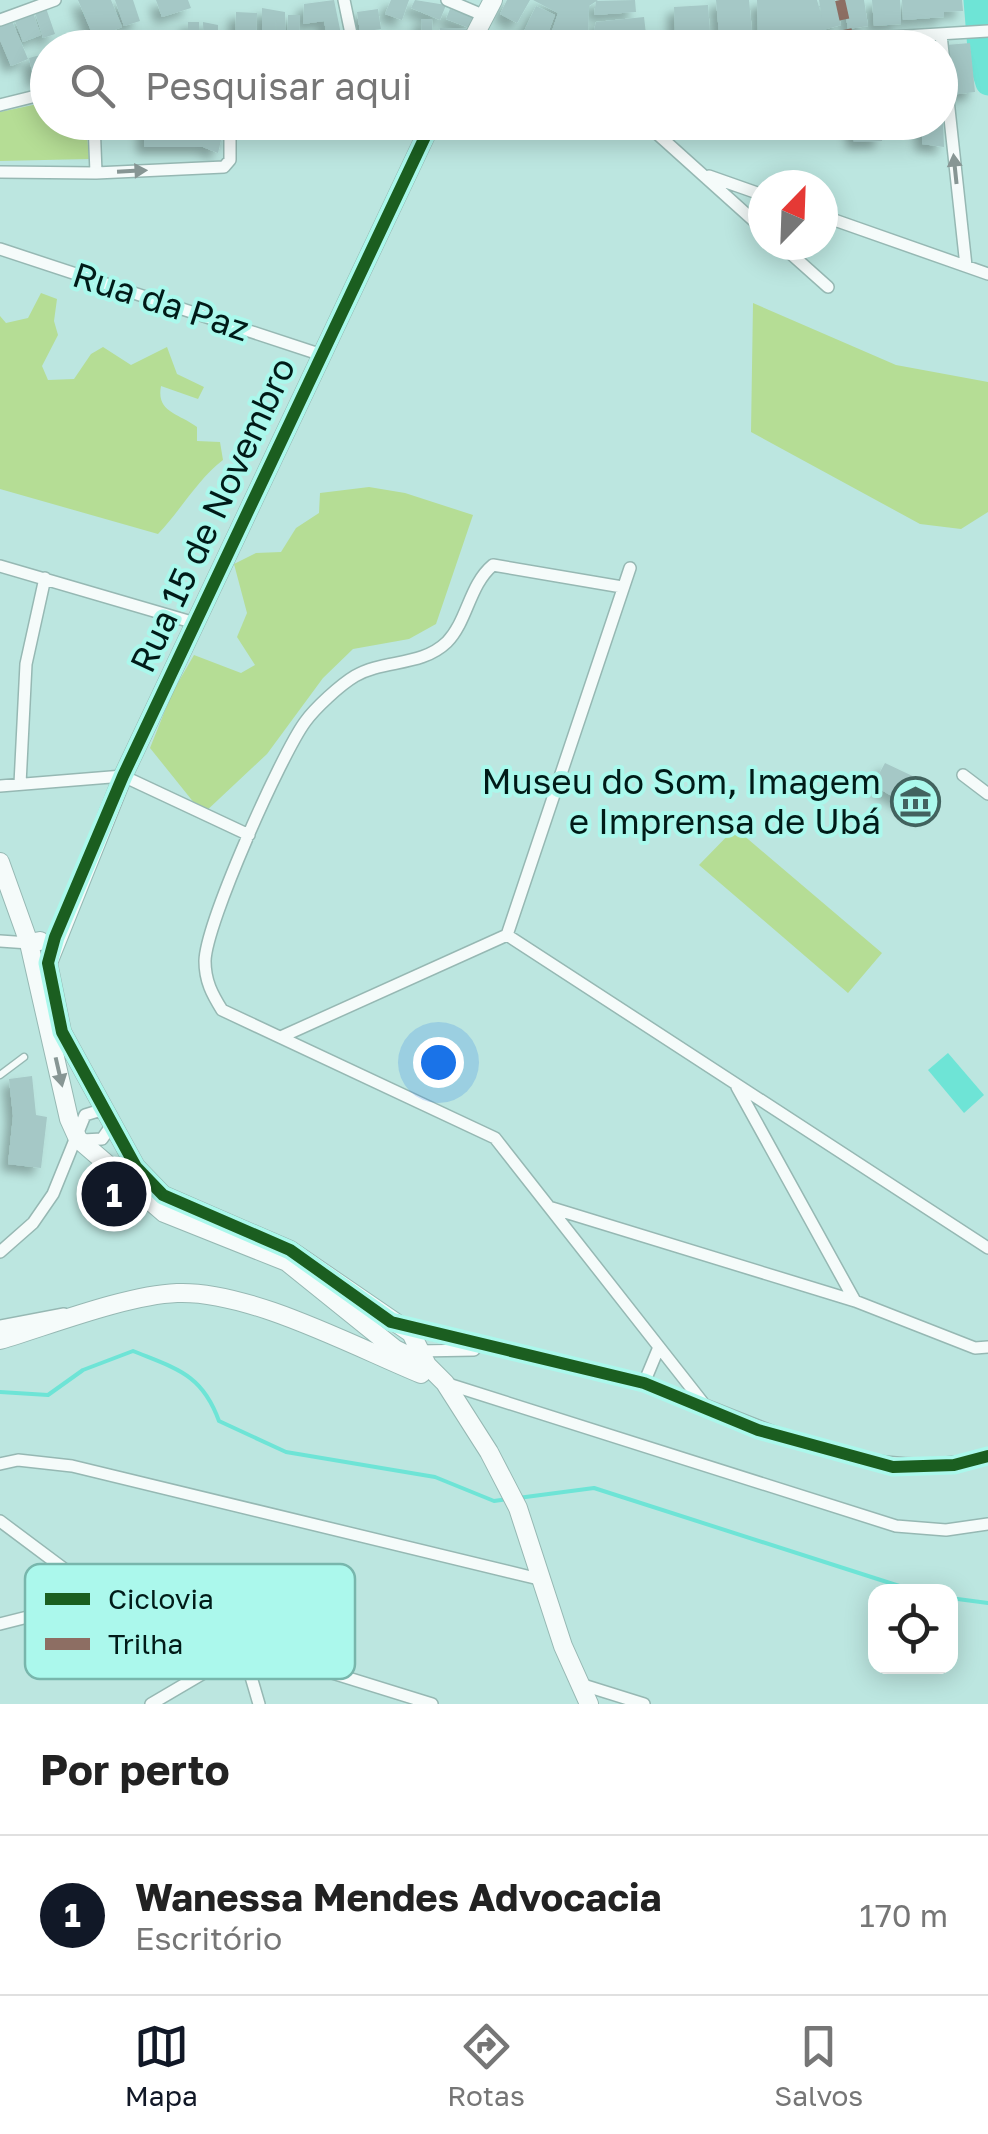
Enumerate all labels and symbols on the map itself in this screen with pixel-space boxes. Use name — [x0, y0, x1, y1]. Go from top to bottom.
one-way arrow — [947, 153, 963, 185]
one-way arrow — [117, 163, 149, 179]
north arrow — [748, 170, 838, 260]
street label: Rua da Paz — [68, 253, 255, 349]
street label: Rua 15 de Novembro — [121, 351, 303, 679]
place label: Museu do Som, Imagem e Imprensa de Ubá — [482, 760, 881, 842]
museum icon: Museu do Som, Imagem e Imprensa de Ubá — [890, 776, 942, 828]
your location — [413, 1037, 464, 1088]
one-way arrow — [51, 1057, 67, 1088]
pin: 1 — [82, 1156, 146, 1232]
legend — [25, 1564, 355, 1679]
text: Ciclovia — [108, 1582, 214, 1615]
text: Trilha — [108, 1627, 183, 1660]

